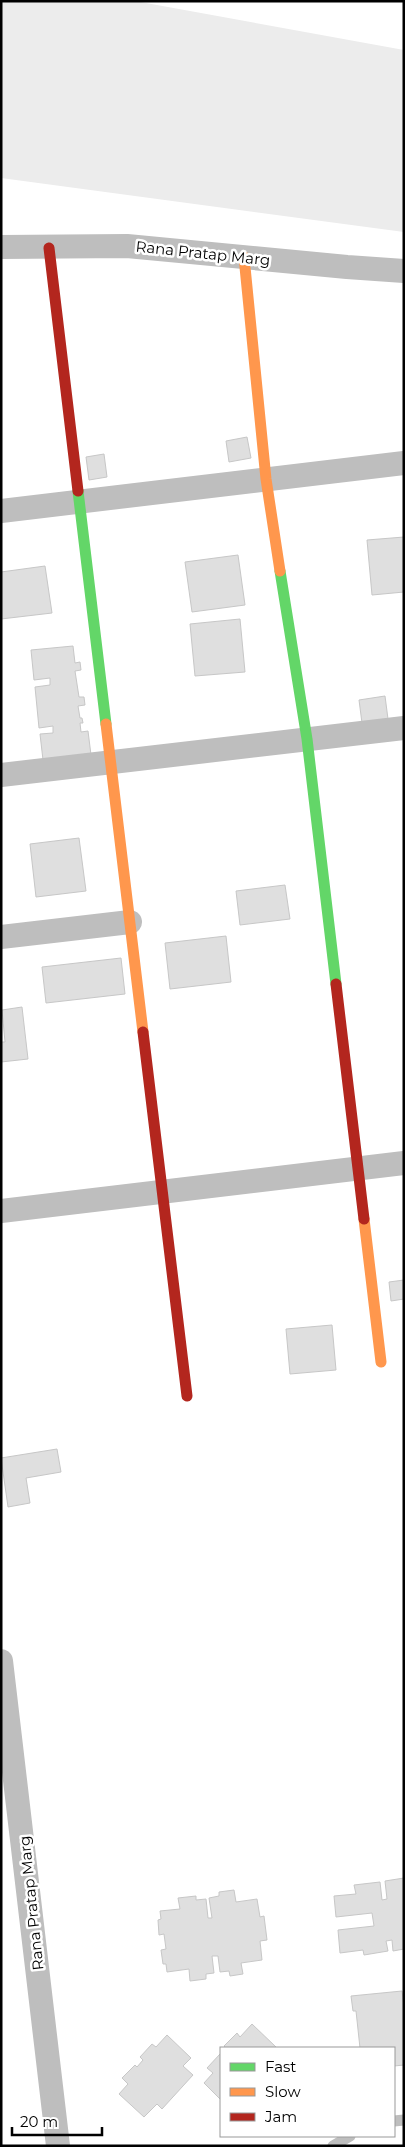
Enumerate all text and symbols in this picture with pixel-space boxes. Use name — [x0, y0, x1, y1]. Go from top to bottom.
street label: Rana Pratap Marg — [135, 236, 271, 270]
street label: Rana Pratap Marg — [14, 1835, 48, 1971]
legend — [220, 2047, 395, 2137]
text: Fast — [265, 2057, 296, 2076]
text: Slow — [265, 2082, 301, 2101]
scale bar — [12, 2104, 102, 2136]
text: Jam — [264, 2107, 297, 2126]
text: 20 m — [20, 2112, 58, 2131]

